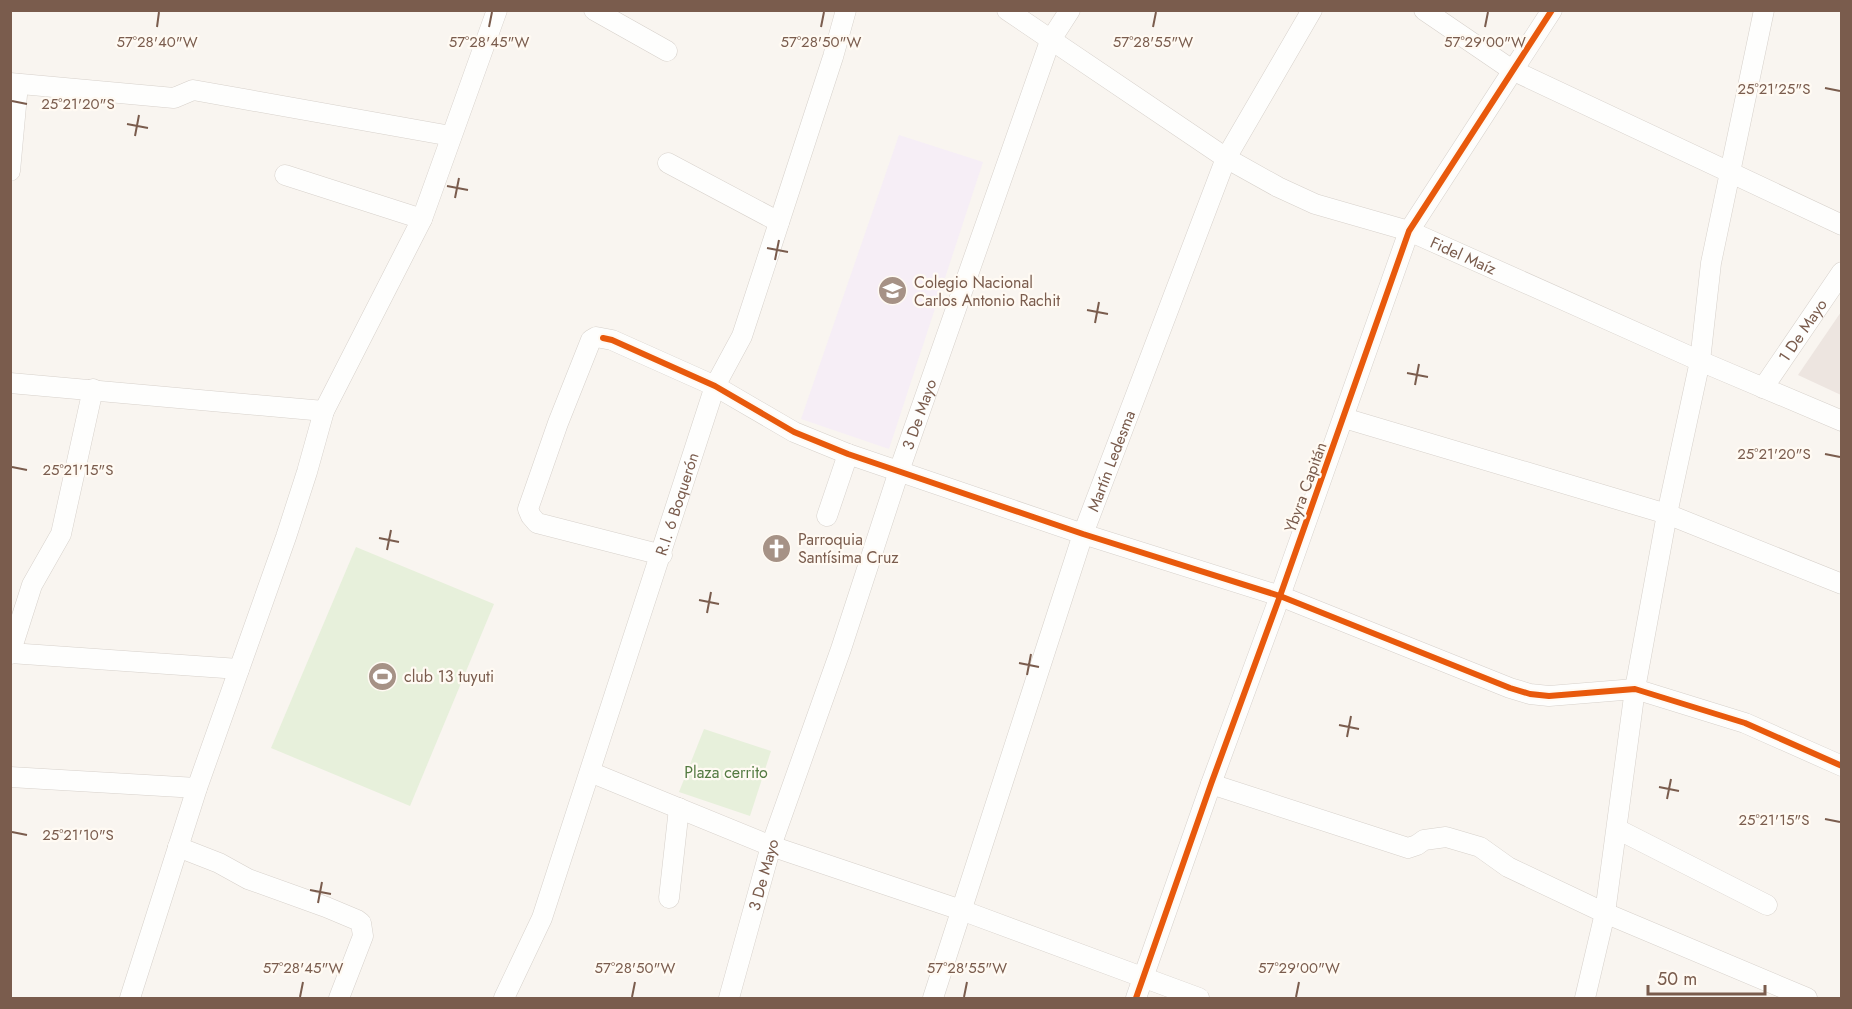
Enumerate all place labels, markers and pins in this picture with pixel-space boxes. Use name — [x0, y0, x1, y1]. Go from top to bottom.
place label: Colegio Nacional Carlos Antonio Rachit — [914, 271, 1060, 312]
school or university icon: Colegio Nacional Carlos Antonio Rachit — [877, 275, 909, 307]
place label: Parroquia Santísima Cruz — [798, 528, 899, 569]
church icon: Parroquia Santísima Cruz — [761, 532, 793, 564]
sports icon: club 13 tuyuti — [367, 660, 399, 692]
place label: club 13 tuyuti — [404, 665, 494, 688]

